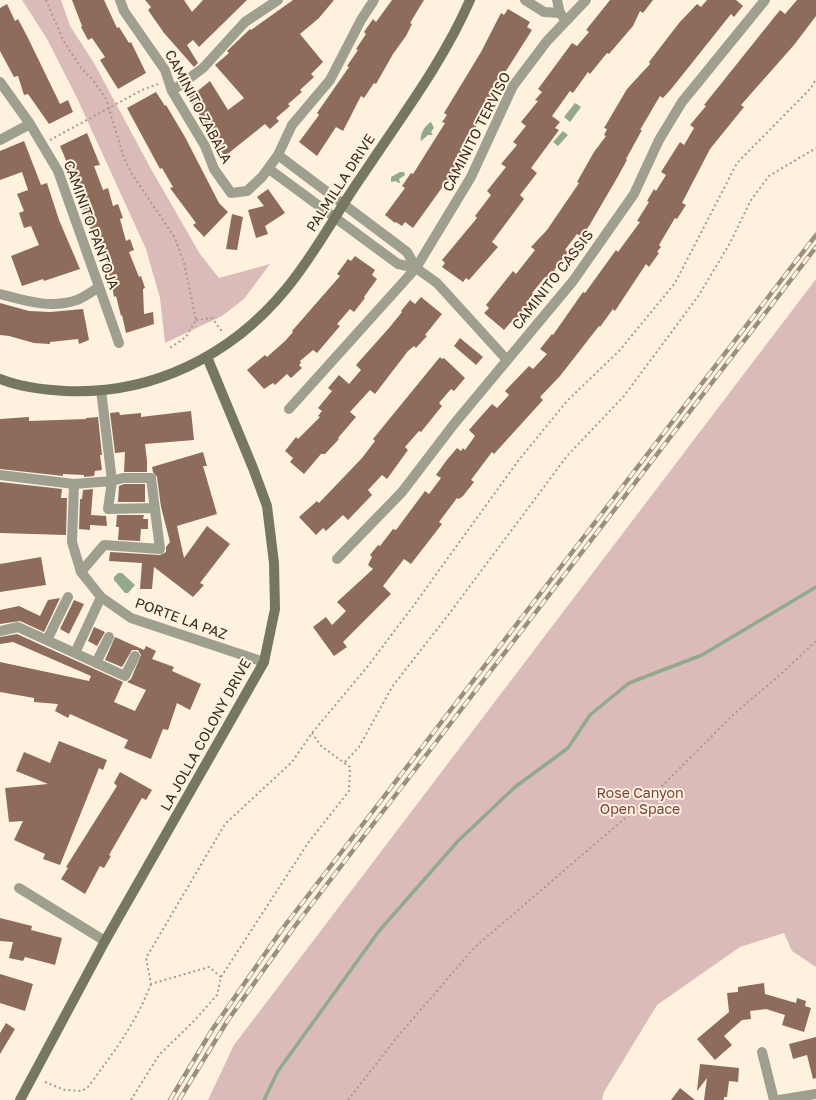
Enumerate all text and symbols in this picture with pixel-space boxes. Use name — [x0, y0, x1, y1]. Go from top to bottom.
street label: CAMINITO ZABALA — [161, 47, 235, 167]
street label: CAMINITO TERVISO — [440, 69, 514, 195]
street label: PALMILLA DRIVE — [303, 131, 379, 235]
street label: CAMINITO PANTOJA — [60, 158, 122, 292]
street label: CAMINITO CASSIS — [509, 227, 597, 333]
street label: PORTE LA PAZ — [133, 595, 229, 643]
street label: LA JOLLA COLONY DRIVE — [157, 656, 255, 814]
park label: Rose Canyon Open Space — [596, 786, 684, 818]

